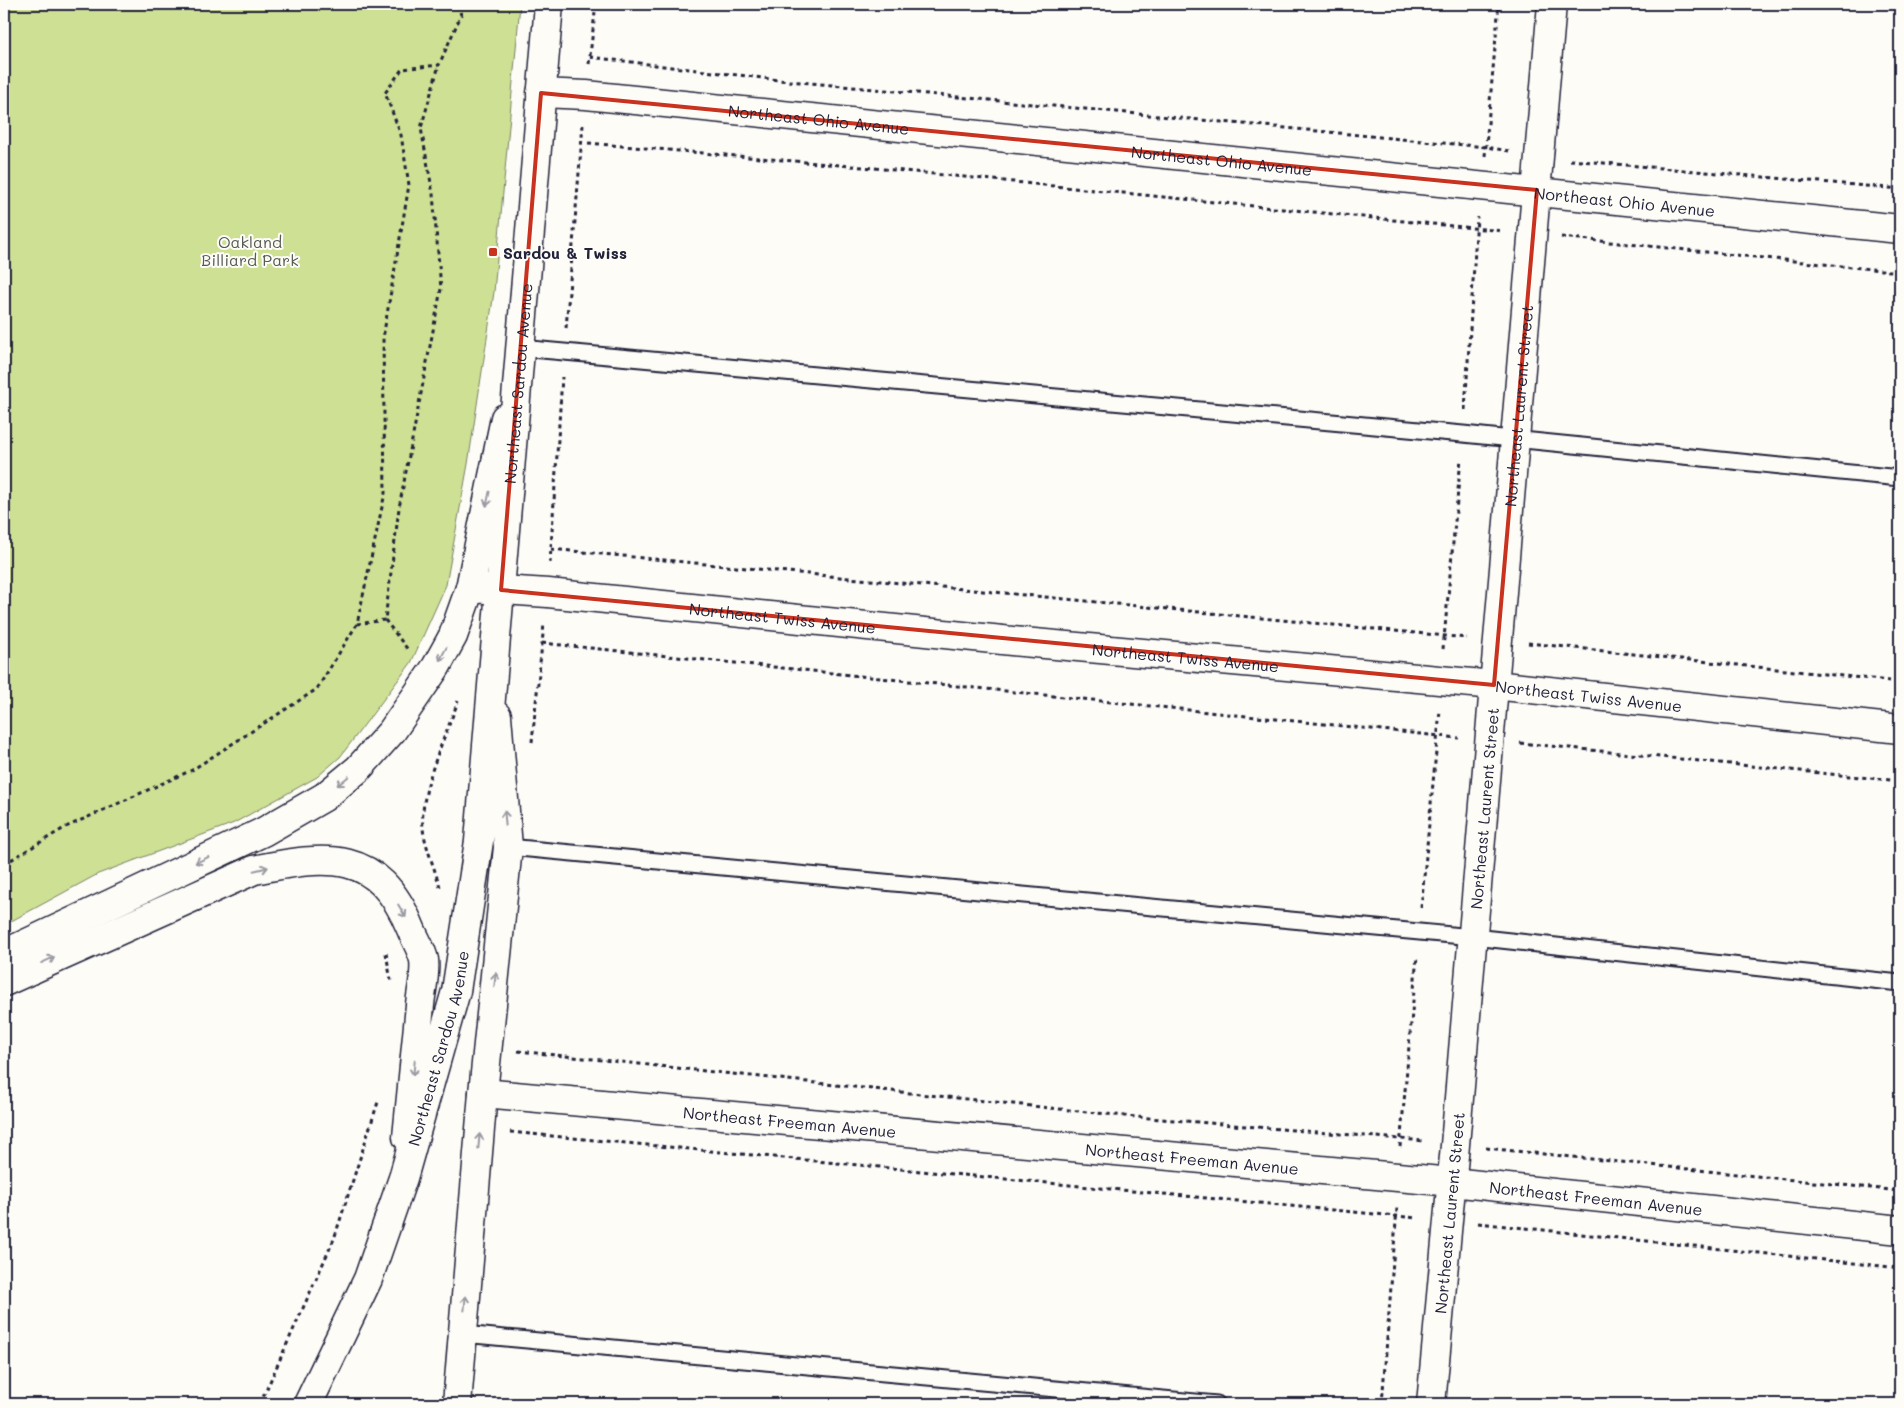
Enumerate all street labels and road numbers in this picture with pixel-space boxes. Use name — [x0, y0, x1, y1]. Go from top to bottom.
street label: Northeast Ohio Avenue — [727, 99, 910, 138]
street label: Northeast Ohio Avenue — [1130, 140, 1313, 179]
street label: Northeast Ohio Avenue — [1533, 181, 1716, 221]
street label: Northeast Sardou Avenue — [498, 282, 536, 484]
street label: Northeast Laurent Street — [1499, 304, 1537, 507]
street label: Northeast Twiss Avenue — [688, 597, 877, 637]
street label: Northeast Twiss Avenue — [1091, 638, 1280, 676]
street label: Northeast Twiss Avenue — [1494, 675, 1683, 716]
street label: Northeast Laurent Street — [1465, 707, 1503, 910]
street label: Northeast Sardou Avenue — [402, 949, 473, 1148]
street label: Northeast Freeman Avenue — [682, 1101, 897, 1141]
street label: Northeast Laurent Street — [1429, 1111, 1468, 1315]
street label: Northeast Freeman Avenue — [1084, 1138, 1300, 1178]
street label: Northeast Freeman Avenue — [1488, 1176, 1704, 1219]

